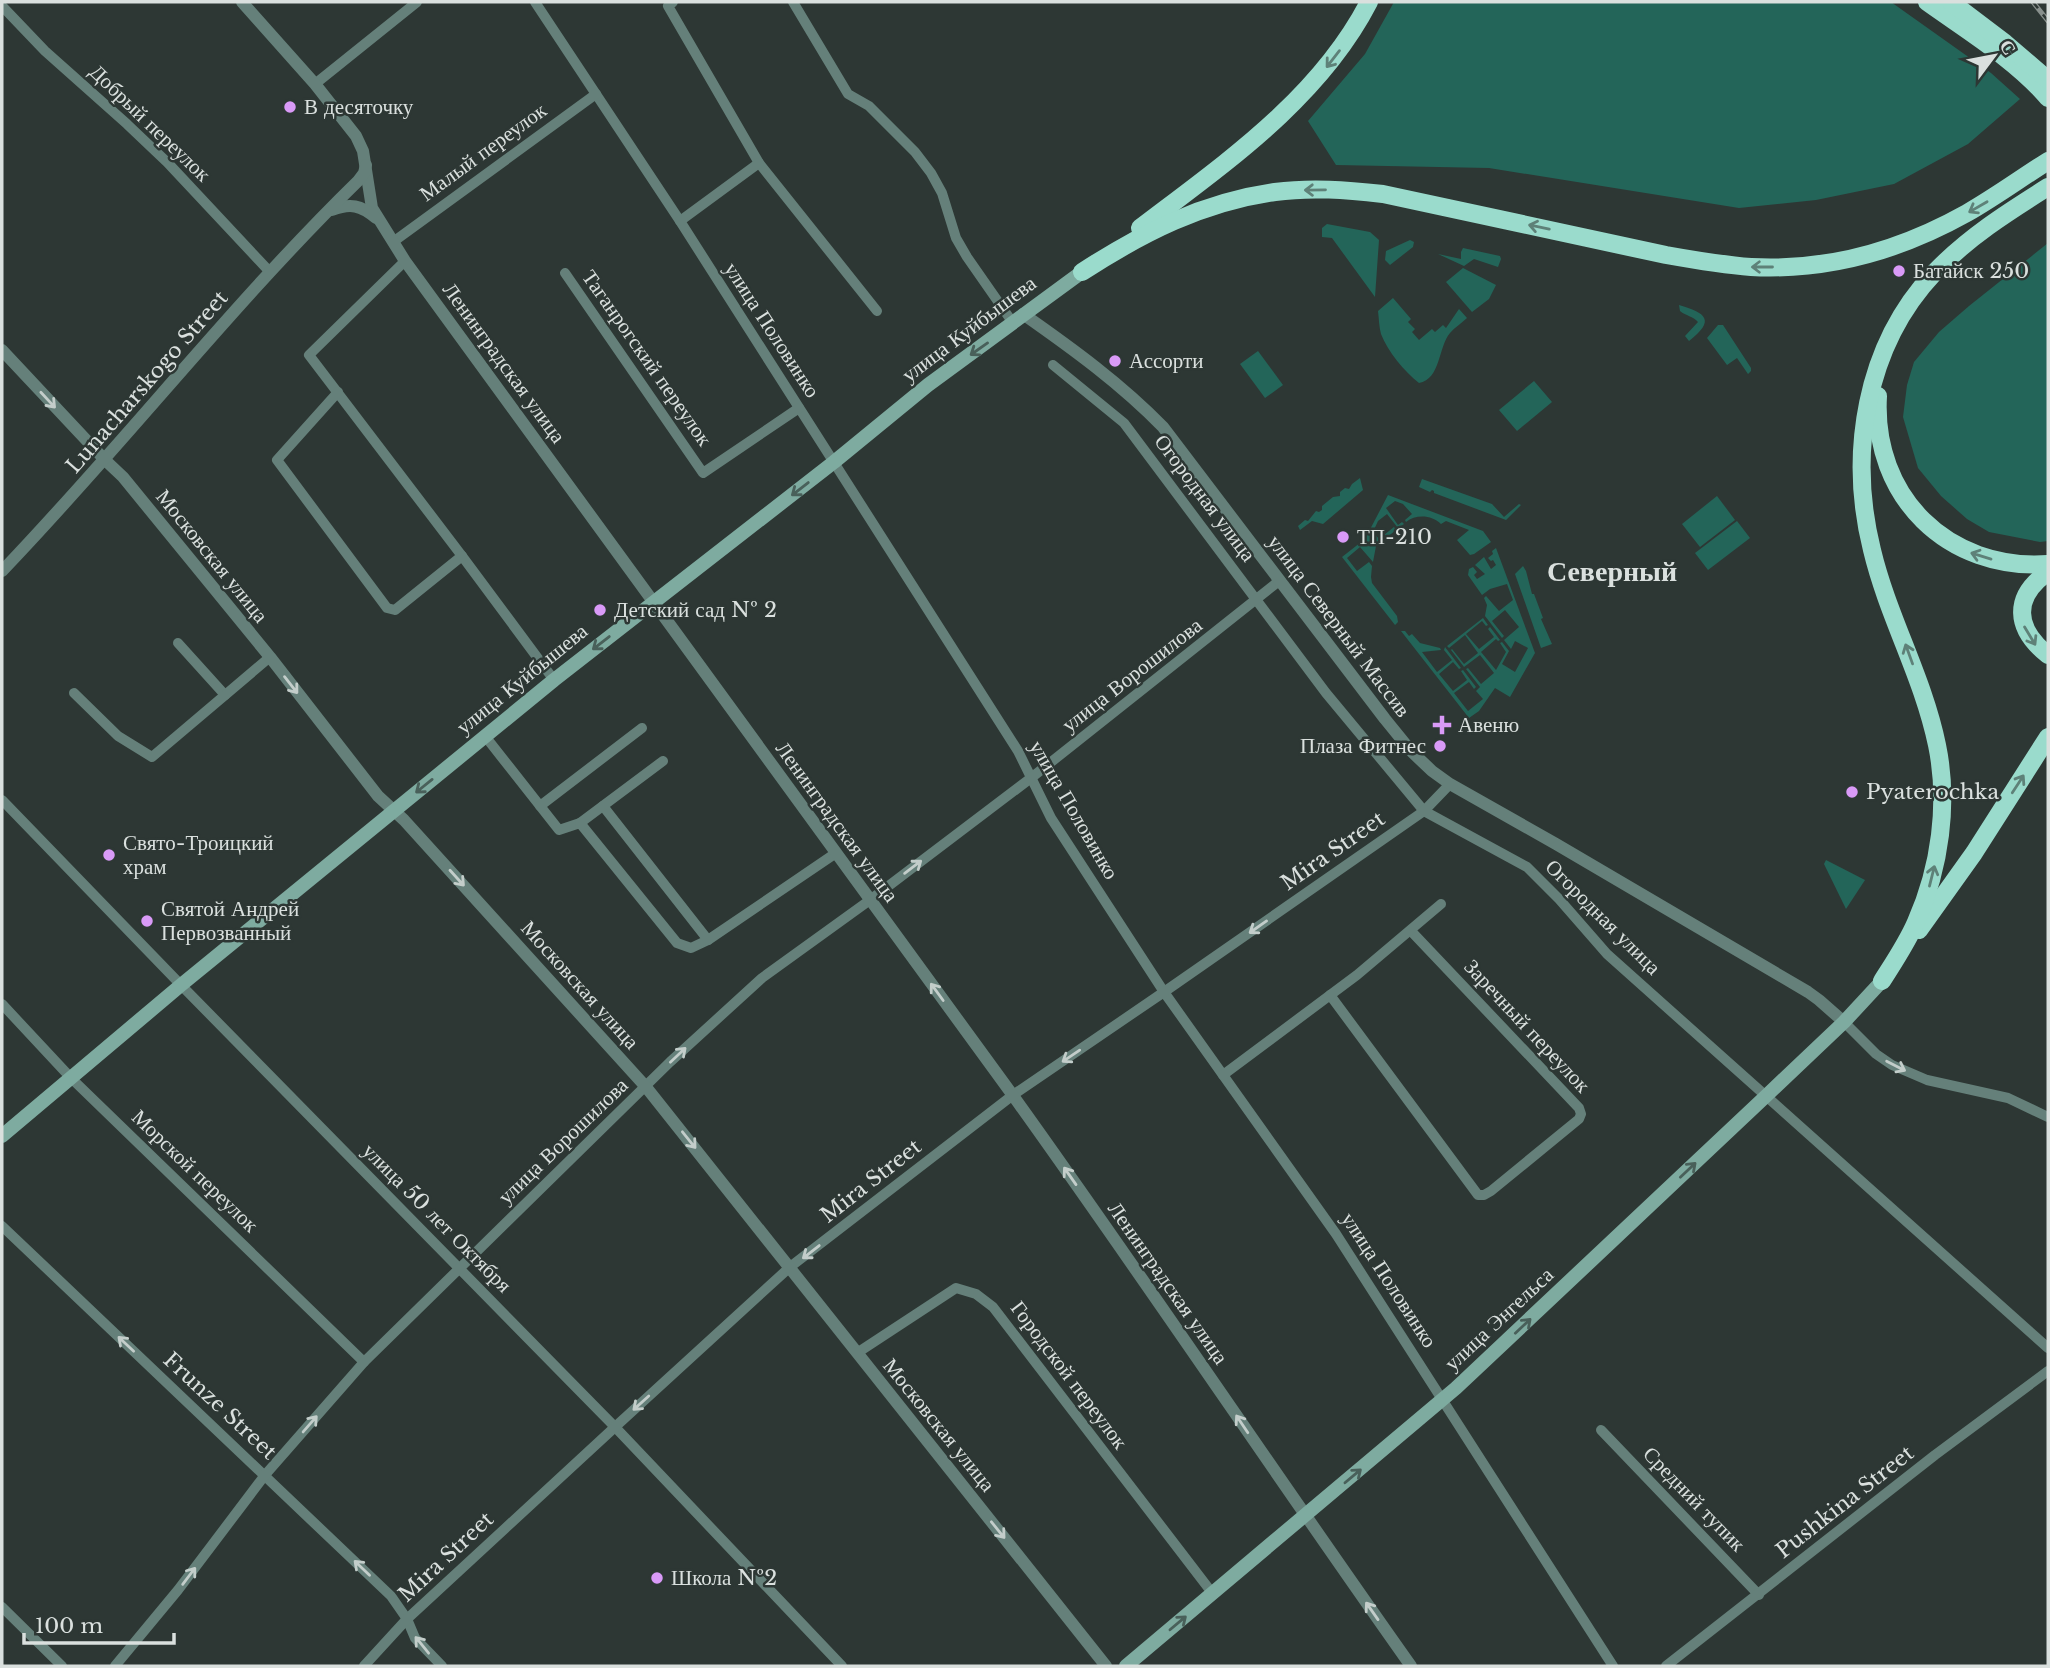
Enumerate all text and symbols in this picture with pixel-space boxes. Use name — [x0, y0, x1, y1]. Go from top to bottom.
north arrow — [1959, 21, 2029, 91]
text: С — [1995, 35, 2021, 59]
one-way arrow — [1325, 50, 1340, 68]
street label: Добрый переулок — [84, 59, 216, 188]
place label: В десяточку — [304, 94, 414, 120]
street label: Малый переулок — [414, 97, 552, 207]
marker: В десяточку — [282, 99, 298, 115]
one-way arrow — [1304, 183, 1327, 197]
one-way arrow — [1969, 200, 1989, 214]
one-way arrow — [1528, 220, 1551, 234]
street label: улица Половинко — [719, 257, 825, 403]
place label: Батайск 250 — [1913, 258, 2029, 284]
one-way arrow — [1751, 260, 1774, 274]
marker: Батайск 250 — [1891, 263, 1907, 279]
street label: Таганрогский переулок — [576, 265, 718, 452]
street label: улица Куйбышева — [897, 270, 1042, 388]
street label: Ленинградская улица — [437, 278, 571, 449]
street label: Lunacharskogo Street — [61, 285, 233, 479]
one-way arrow — [970, 341, 989, 356]
place label: Ассорти — [1129, 348, 1203, 374]
marker: Ассорти — [1107, 353, 1123, 369]
one-way arrow — [40, 391, 57, 408]
street label: Огородная улица — [1149, 429, 1262, 567]
one-way arrow — [791, 481, 810, 496]
street label: Московская улица — [150, 484, 274, 628]
place label: ТП-210 — [1357, 524, 1432, 550]
marker: ТП-210 — [1335, 529, 1351, 545]
street label: улица Северный Массив — [1262, 530, 1416, 722]
one-way arrow — [1970, 549, 1992, 562]
district label: Северный — [1547, 554, 1677, 589]
place label: Детский сад № 2 — [614, 597, 777, 623]
marker: Детский сад № 2 — [592, 602, 608, 618]
street label: улица Ворошилова — [1057, 612, 1208, 738]
street label: улица Куйбышева — [451, 618, 593, 740]
one-way arrow — [2023, 625, 2037, 645]
one-way arrow — [592, 635, 610, 651]
one-way arrow — [1902, 643, 1914, 665]
one-way arrow — [284, 675, 299, 693]
place label: Авеню — [1458, 712, 1519, 738]
marker: Авеню — [1432, 715, 1452, 735]
place label: Плаза Фитнес — [1300, 733, 1426, 759]
street label: улица Половинко — [1024, 736, 1124, 884]
street label: Ленинградская улица — [770, 737, 904, 908]
marker: Плаза Фитнес — [1432, 738, 1448, 754]
one-way arrow — [2011, 775, 2025, 794]
one-way arrow — [415, 778, 433, 794]
place label: Pyaterochka — [1866, 779, 1999, 805]
marker: Pyaterochka — [1844, 784, 1860, 800]
street label: Mira Street — [1276, 806, 1390, 896]
place label: Свято-Троицкий храм — [123, 830, 274, 880]
marker: Свято-Троицкий храм — [101, 847, 117, 863]
street label: Огородная улица — [1540, 854, 1667, 981]
one-way arrow — [903, 860, 922, 875]
one-way arrow — [1926, 865, 1939, 888]
one-way arrow — [449, 869, 465, 887]
place label: Святой Андрей Первозванный — [161, 896, 299, 946]
marker: Святой Андрей Первозванный — [139, 913, 155, 929]
street label: Московская улица — [515, 915, 645, 1055]
one-way arrow — [1249, 920, 1268, 934]
street label: Заречный переулок — [1459, 954, 1596, 1099]
one-way arrow — [930, 983, 945, 1002]
one-way arrow — [669, 1046, 686, 1063]
one-way arrow — [1062, 1048, 1081, 1063]
one-way arrow — [1885, 1059, 1905, 1073]
street label: улица Ворошилова — [493, 1072, 634, 1210]
street label: Морской переулок — [126, 1104, 264, 1239]
one-way arrow — [681, 1131, 696, 1149]
street label: Mira Street — [815, 1134, 927, 1228]
street label: улица 50 лет Октября — [357, 1138, 517, 1298]
one-way arrow — [1680, 1161, 1697, 1178]
one-way arrow — [1063, 1167, 1078, 1186]
street label: Ленинградская улица — [1102, 1197, 1234, 1370]
street label: улица Половинко — [1336, 1207, 1442, 1353]
one-way arrow — [802, 1244, 821, 1259]
street label: улица Энгельса — [1439, 1261, 1559, 1376]
street label: Городской переулок — [1005, 1296, 1134, 1455]
one-way arrow — [1514, 1317, 1531, 1334]
one-way arrow — [117, 1336, 135, 1352]
street label: Frunze Street — [158, 1347, 282, 1465]
street label: Московская улица — [877, 1353, 1001, 1497]
one-way arrow — [633, 1394, 650, 1411]
one-way arrow — [302, 1415, 318, 1433]
one-way arrow — [1235, 1415, 1249, 1434]
street label: Pushkina Street — [1771, 1440, 1919, 1564]
street label: Средний тупик — [1637, 1441, 1751, 1558]
one-way arrow — [1343, 1468, 1361, 1484]
street label: Mira Street — [393, 1506, 499, 1608]
one-way arrow — [990, 1520, 1005, 1538]
one-way arrow — [354, 1560, 371, 1577]
place label: Школа №2 — [671, 1565, 777, 1591]
one-way arrow — [181, 1566, 196, 1585]
marker: Школа №2 — [649, 1570, 665, 1586]
scale bar — [24, 1602, 175, 1646]
one-way arrow — [1365, 1602, 1379, 1621]
text: 100 m — [35, 1613, 103, 1639]
one-way arrow — [1169, 1615, 1187, 1630]
one-way arrow — [414, 1636, 429, 1654]

